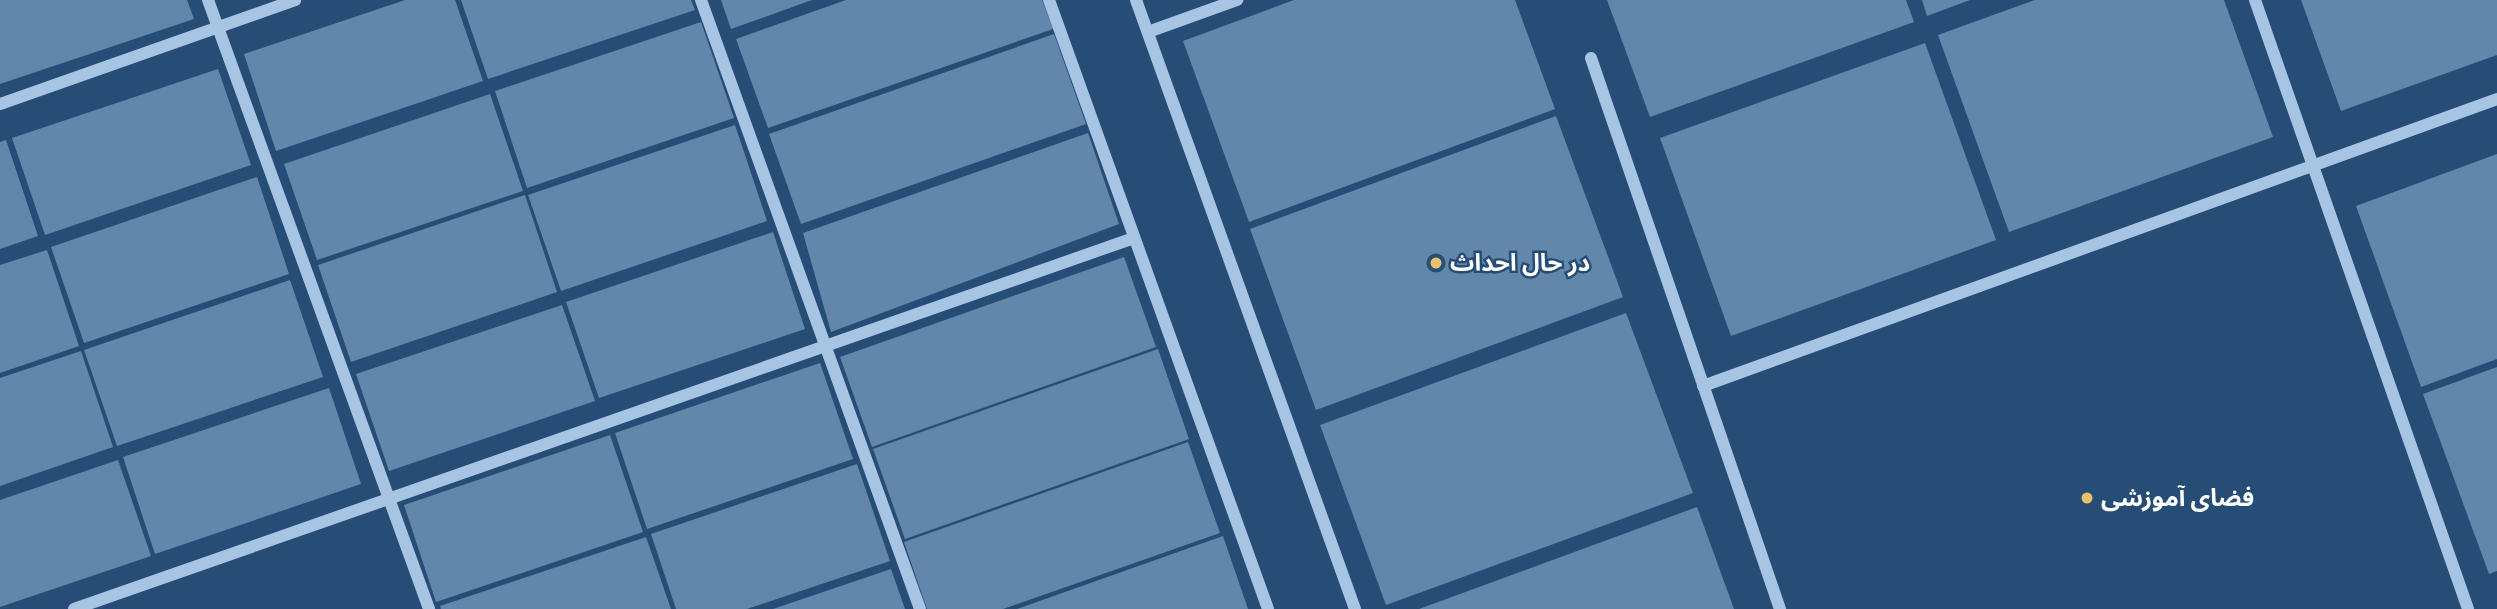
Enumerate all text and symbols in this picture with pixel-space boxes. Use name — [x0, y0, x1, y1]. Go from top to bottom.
place label: در حال احداث — [1450, 249, 1590, 277]
marker: در حال احداث — [1428, 255, 1444, 271]
place label: فضای آموزشی — [2101, 484, 2254, 512]
marker: فضای آموزشی — [2079, 490, 2095, 506]

